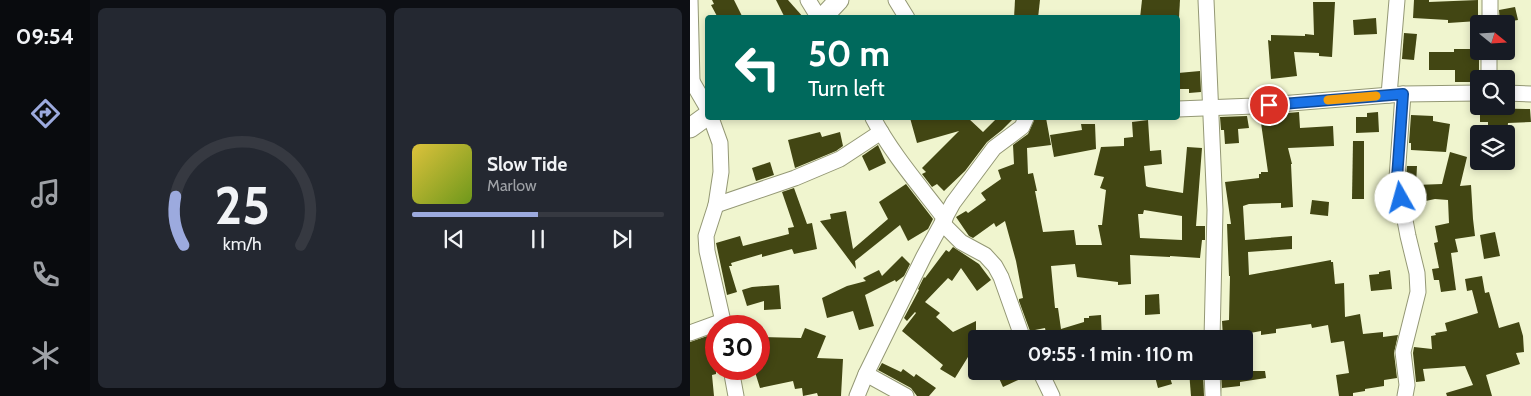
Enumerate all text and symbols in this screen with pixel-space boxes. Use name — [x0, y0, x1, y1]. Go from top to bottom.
north arrow — [1470, 15, 1515, 60]
map controls — [1470, 15, 1515, 170]
text: 09:54 — [16, 23, 74, 50]
text: 50 m — [808, 32, 890, 75]
icon: left — [725, 35, 790, 100]
button: search — [1470, 70, 1515, 115]
text: Turn left — [808, 75, 885, 102]
pin — [1248, 84, 1290, 126]
icon: arrive — [1255, 91, 1283, 119]
icon: directions — [28, 96, 63, 131]
button: layers — [1470, 125, 1515, 170]
text: Slow Tide — [487, 153, 567, 176]
position arrow — [1374, 171, 1426, 223]
text: 25 — [214, 174, 270, 237]
icon: music — [28, 176, 63, 211]
text: Marlow — [487, 176, 537, 195]
icon: previous — [440, 225, 468, 253]
icon: pause — [524, 225, 552, 253]
icon: next — [608, 225, 636, 253]
text: km/h — [222, 233, 262, 254]
icon: phone — [28, 257, 63, 292]
speed limit sign: 30 — [705, 315, 770, 380]
icon: climate — [28, 338, 63, 373]
text: 09:55 · 1 min · 110 m — [1028, 343, 1193, 366]

